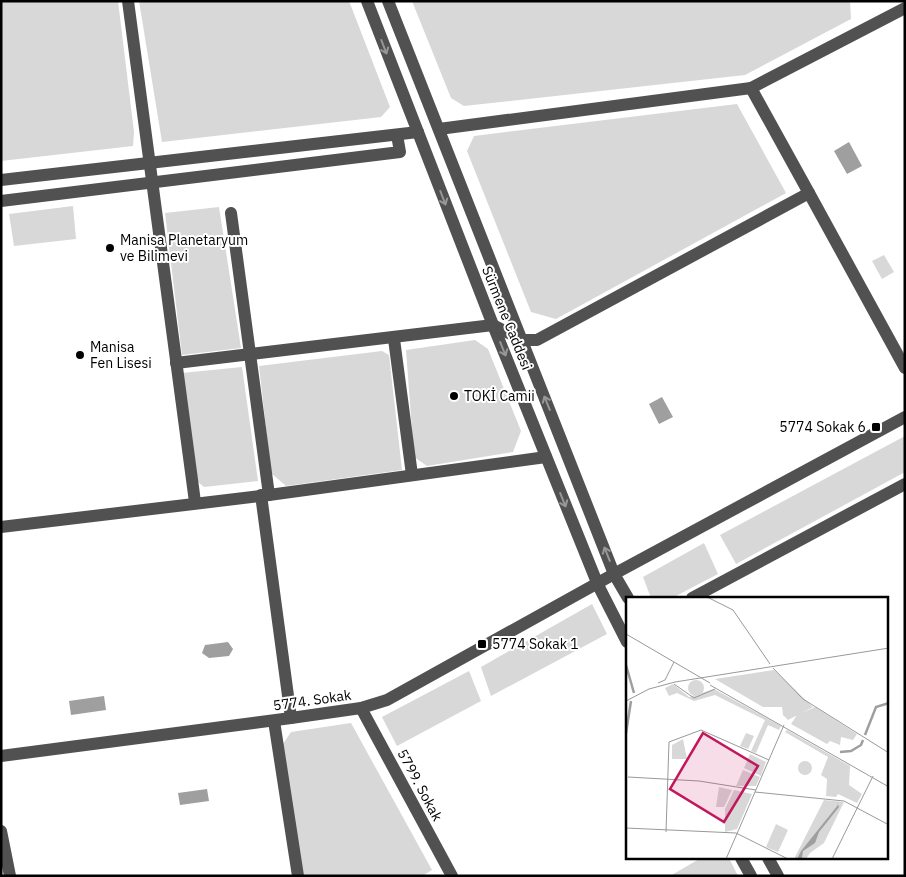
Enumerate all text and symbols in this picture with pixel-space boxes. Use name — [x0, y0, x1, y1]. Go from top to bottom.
one-way arrow — [380, 39, 389, 54]
one-way arrow — [439, 190, 449, 205]
place label: Manisa Planetaryum ve Bilimevi — [120, 231, 248, 265]
marker: Manisa Planetaryum ve Bilimevi — [104, 242, 116, 254]
street label: Sürmene Caddesi — [478, 263, 536, 373]
place label: Manisa Fen Lisesi — [90, 338, 152, 372]
one-way arrow — [499, 342, 508, 357]
marker: Manisa Fen Lisesi — [74, 349, 86, 361]
place label: TOKİ Camii — [464, 387, 535, 405]
marker: TOKİ Camii — [448, 390, 460, 402]
one-way arrow — [541, 396, 551, 411]
place label: 5774 Sokak 6 — [779, 418, 866, 436]
marker: 5774 Sokak 6 — [870, 421, 882, 433]
one-way arrow — [559, 492, 569, 507]
one-way arrow — [601, 547, 611, 562]
inset map — [626, 597, 888, 860]
place label: 5774 Sokak 1 — [492, 635, 579, 653]
marker: 5774 Sokak 1 — [476, 638, 488, 650]
street label: 5774. Sokak — [272, 686, 353, 714]
street label: 5799. Sokak — [394, 746, 447, 825]

